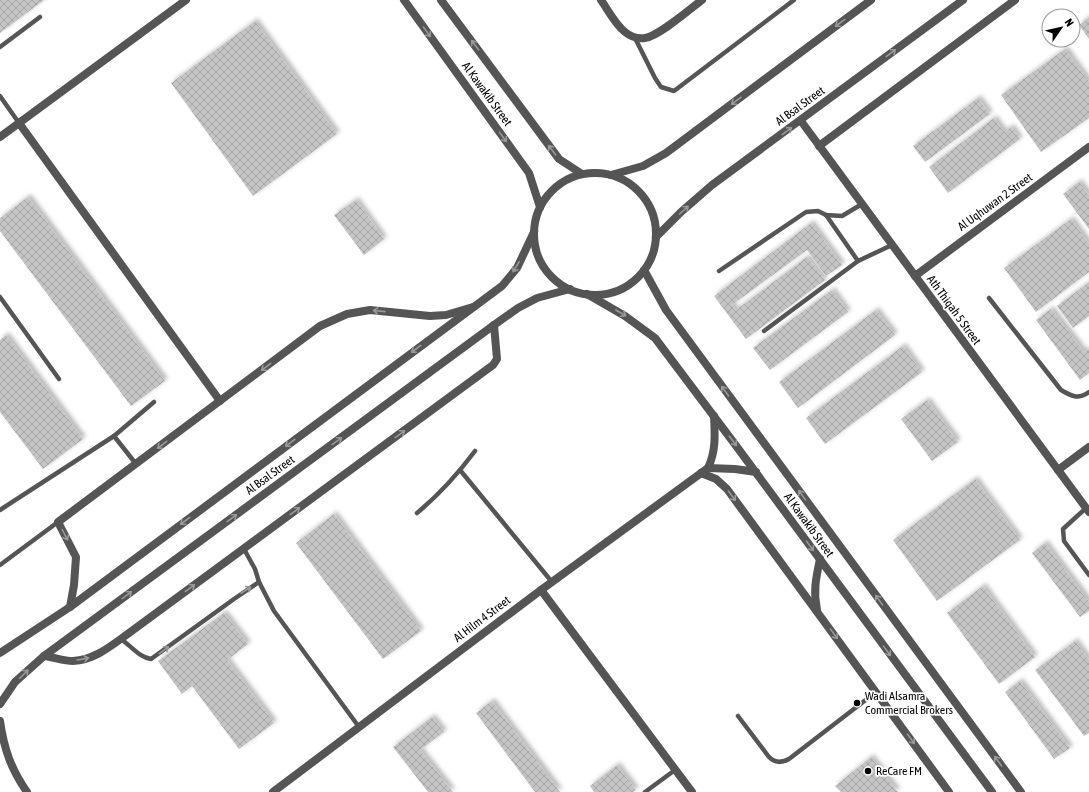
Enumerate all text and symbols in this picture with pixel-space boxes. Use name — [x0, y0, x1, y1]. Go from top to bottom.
north arrow — [1041, 8, 1081, 48]
text: N — [1062, 16, 1076, 28]
one-way arrow — [834, 19, 845, 27]
one-way arrow — [423, 26, 431, 37]
one-way arrow — [471, 40, 479, 51]
one-way arrow — [885, 49, 896, 58]
street label: Al Kawakib Street — [459, 59, 515, 129]
street label: Al Bsal Street — [773, 83, 828, 129]
one-way arrow — [730, 97, 741, 105]
one-way arrow — [781, 127, 792, 135]
one-way arrow — [499, 131, 507, 142]
one-way arrow — [548, 144, 556, 155]
street label: Al Uqhuwan 2 Street — [955, 170, 1035, 234]
one-way arrow — [678, 206, 688, 215]
one-way arrow — [512, 261, 520, 273]
street label: Ath Thiqah 5 Street — [924, 272, 984, 348]
one-way arrow — [373, 307, 386, 315]
one-way arrow — [615, 310, 627, 318]
one-way arrow — [411, 345, 422, 353]
one-way arrow — [260, 363, 271, 371]
one-way arrow — [721, 385, 729, 396]
one-way arrow — [394, 429, 405, 438]
one-way arrow — [729, 436, 737, 447]
one-way arrow — [331, 437, 342, 445]
one-way arrow — [284, 439, 295, 448]
one-way arrow — [157, 441, 168, 449]
street label: Al Bsal Street — [243, 452, 298, 498]
one-way arrow — [728, 490, 736, 501]
street label: Al Kawakib Street — [781, 490, 837, 560]
one-way arrow — [798, 490, 806, 501]
one-way arrow — [289, 507, 300, 515]
one-way arrow — [226, 514, 237, 522]
one-way arrow — [180, 517, 191, 525]
one-way arrow — [61, 528, 69, 540]
one-way arrow — [806, 541, 814, 552]
one-way arrow — [185, 584, 196, 592]
one-way arrow — [241, 586, 252, 594]
one-way arrow — [121, 591, 132, 599]
street label: Al Hilm 4 Street — [451, 593, 514, 645]
one-way arrow — [875, 594, 884, 605]
one-way arrow — [830, 629, 838, 640]
one-way arrow — [158, 645, 169, 654]
one-way arrow — [883, 645, 892, 656]
one-way arrow — [76, 655, 89, 663]
one-way arrow — [19, 669, 29, 678]
place label: Wadi Alsamra Commercial Brokers — [865, 689, 953, 717]
marker: Wadi Alsamra Commercial Brokers — [852, 698, 862, 708]
one-way arrow — [906, 733, 915, 744]
one-way arrow — [994, 755, 1002, 766]
place label: ReCare FM — [876, 764, 922, 778]
marker: ReCare FM — [863, 766, 873, 776]

